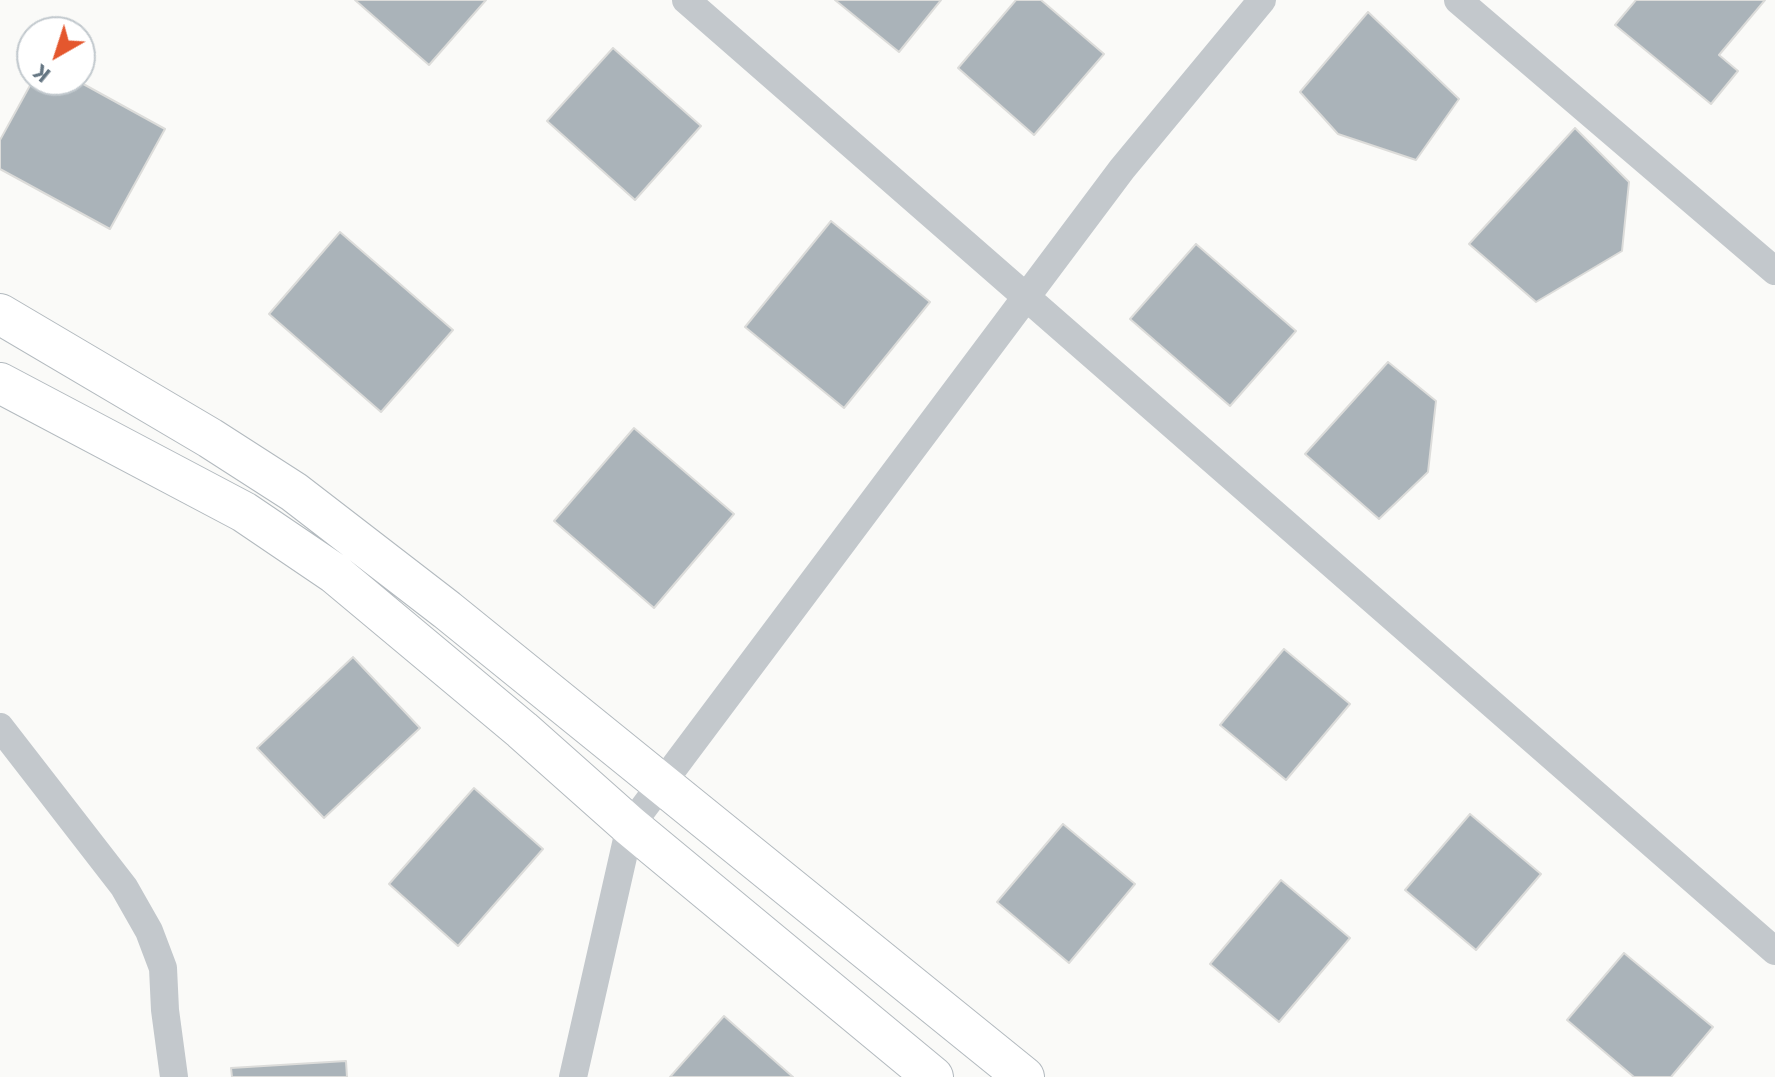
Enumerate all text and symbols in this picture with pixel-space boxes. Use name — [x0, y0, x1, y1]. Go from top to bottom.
north arrow — [16, 16, 96, 96]
text: K — [28, 59, 56, 88]

